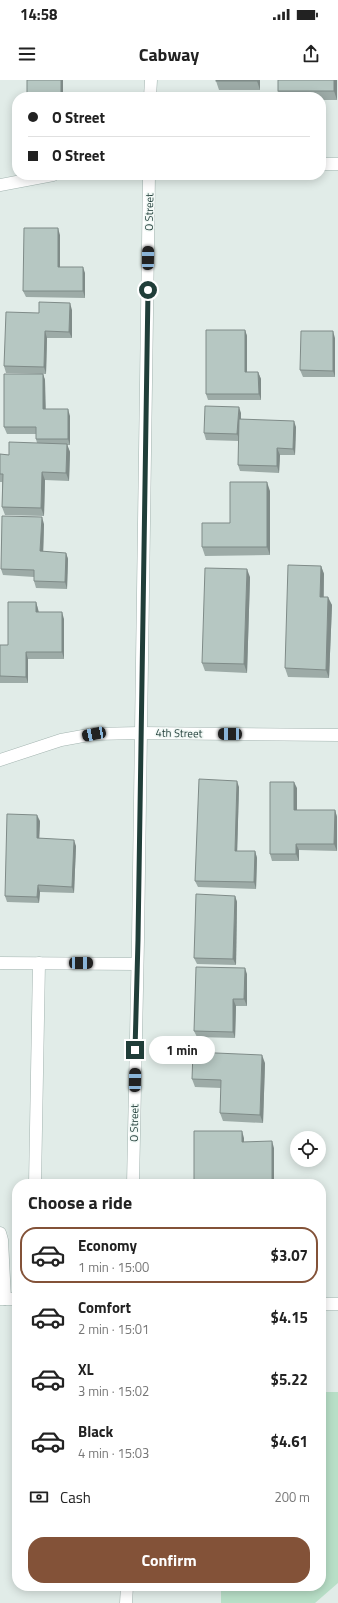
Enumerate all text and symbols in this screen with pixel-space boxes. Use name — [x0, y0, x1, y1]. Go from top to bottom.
text: 14:58 — [20, 3, 57, 26]
text: Cabway — [139, 41, 199, 68]
icon: menu — [16, 43, 38, 65]
icon: share — [300, 43, 322, 65]
text: O Street — [52, 106, 105, 129]
text: O Street — [52, 144, 105, 167]
street label: O Street — [141, 193, 157, 231]
car — [142, 246, 154, 270]
route start — [139, 281, 157, 299]
street label: 4th Street — [156, 725, 203, 741]
car — [81, 726, 107, 742]
car — [218, 728, 242, 740]
car — [69, 957, 93, 969]
callout: 1 min — [149, 1036, 215, 1064]
text: 1 min — [166, 1040, 198, 1060]
route end — [126, 1041, 144, 1059]
car — [129, 1068, 141, 1092]
street label: O Street — [126, 1104, 142, 1142]
map controls — [290, 1131, 326, 1167]
button: locate — [290, 1131, 326, 1167]
text: Choose a ride — [28, 1189, 132, 1216]
text: Economy — [78, 1234, 137, 1257]
icon: car — [30, 1237, 66, 1273]
text: $3.07 — [271, 1244, 308, 1267]
text: 1 min · 15:00 — [78, 1257, 149, 1277]
text: Comfort — [78, 1296, 131, 1319]
icon: car — [30, 1299, 66, 1335]
text: $4.15 — [271, 1306, 308, 1329]
text: 2 min · 15:01 — [78, 1319, 149, 1339]
text: XL — [78, 1358, 94, 1381]
icon: car — [30, 1361, 66, 1397]
text: $5.22 — [271, 1368, 308, 1391]
text: 3 min · 15:02 — [78, 1381, 149, 1401]
text: Black — [78, 1420, 113, 1443]
icon: car — [30, 1423, 66, 1459]
text: $4.61 — [271, 1430, 308, 1453]
text: 4 min · 15:03 — [78, 1443, 149, 1463]
icon: cash — [28, 1486, 50, 1508]
text: Cash — [60, 1486, 91, 1509]
text: 200 m — [274, 1487, 310, 1507]
button: Confirm — [28, 1537, 310, 1583]

